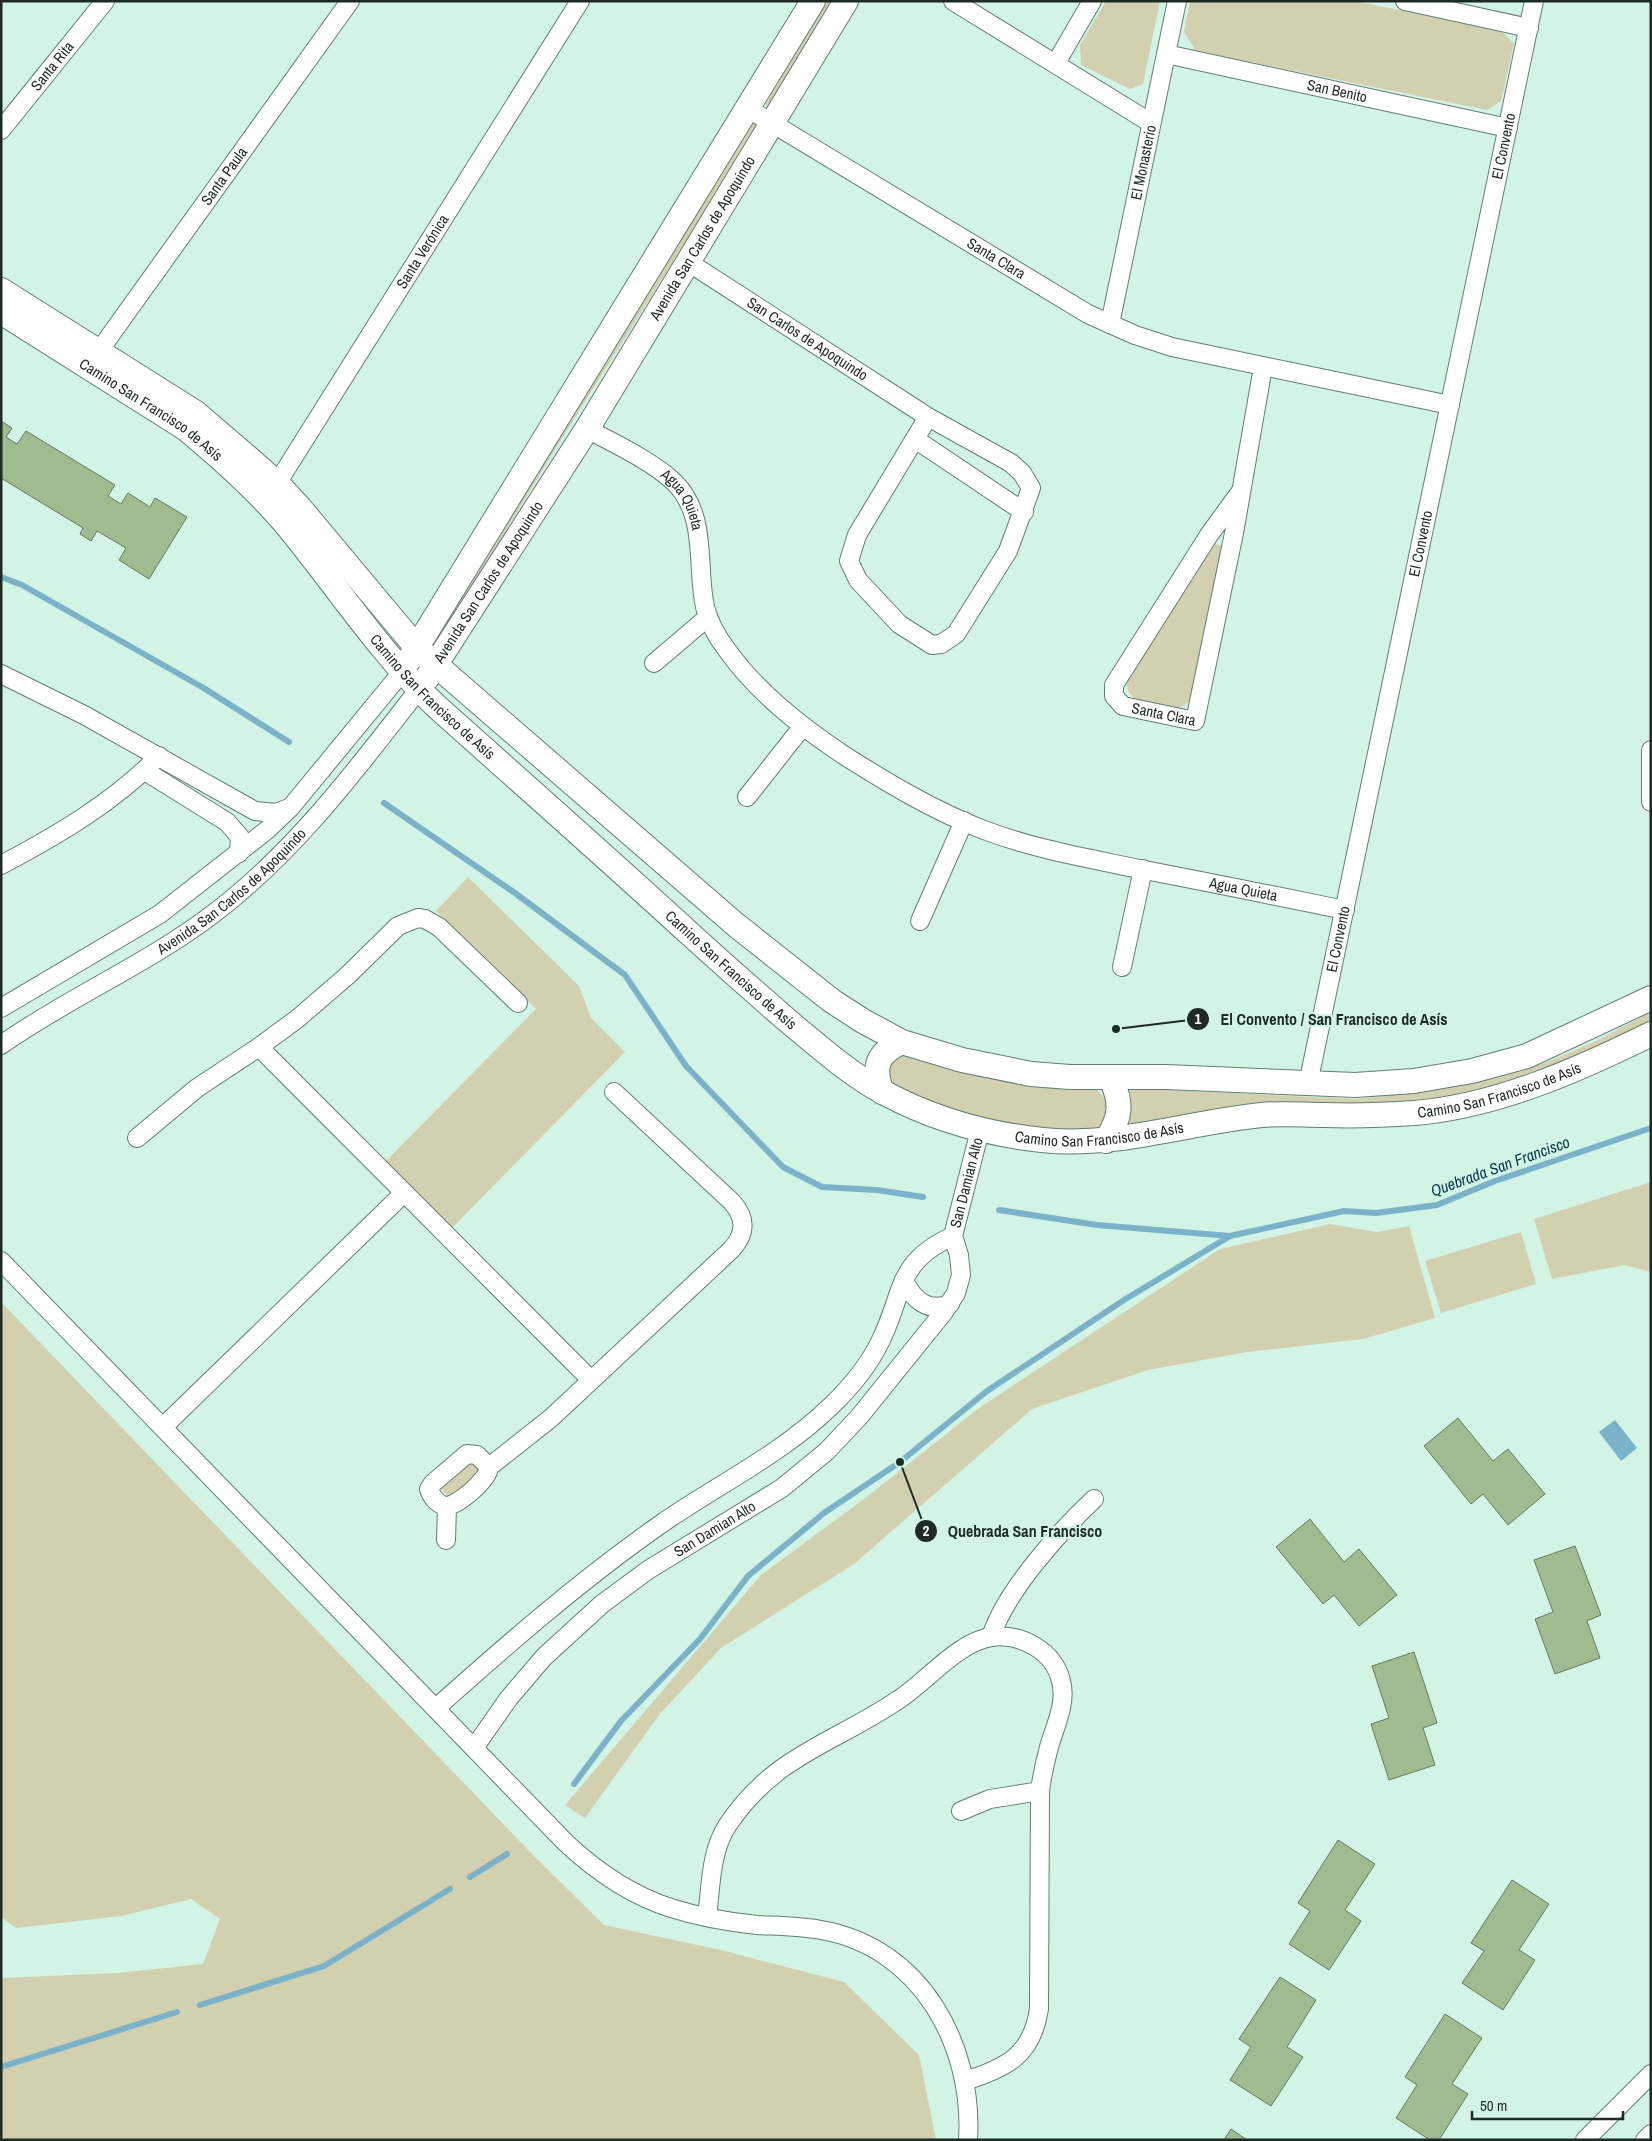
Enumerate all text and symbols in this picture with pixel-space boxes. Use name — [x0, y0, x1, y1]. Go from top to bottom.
street label: Santa Rita — [26, 36, 79, 95]
street label: San Benito — [1305, 74, 1369, 107]
street label: El Convento — [1486, 111, 1520, 181]
street label: El Monasterio — [1125, 123, 1161, 202]
street label: Santa Paula — [196, 142, 252, 209]
street label: Avenida San Carlos de Apoquindo — [644, 152, 760, 325]
street label: Santa Verónica — [391, 210, 454, 293]
street label: Santa Clara — [963, 232, 1030, 284]
street label: San Carlos de Apoquindo — [743, 292, 872, 386]
street label: Camino San Francisco de Asís — [75, 353, 228, 466]
street label: Agua Quieta — [656, 463, 708, 532]
street label: Avenida San Carlos de Apoquindo — [428, 497, 548, 668]
street label: El Convento — [1403, 508, 1437, 579]
street label: Camino San Francisco de Asís — [365, 629, 500, 764]
street label: Santa Clara — [1130, 697, 1198, 731]
street label: Avenida San Carlos de Apoquindo — [152, 823, 311, 960]
street label: Agua Quieta — [1207, 872, 1279, 906]
street label: El Convento — [1321, 904, 1355, 974]
street label: Camino San Francisco de Asís — [661, 905, 802, 1034]
callout: El Convento / San Francisco de Asís — [1185, 1004, 1458, 1035]
text: 1 — [1195, 1008, 1202, 1029]
text: El Convento / San Francisco de Asís — [1220, 1008, 1448, 1030]
street label: Camino San Francisco de Asís — [1416, 1057, 1584, 1123]
street label: Camino San Francisco de Asís — [1013, 1117, 1185, 1152]
water label: Quebrada San Francisco — [1427, 1131, 1573, 1201]
street label: San Damian Alto — [945, 1135, 988, 1230]
street label: San Damian Alto — [670, 1496, 760, 1562]
callout: Quebrada San Francisco — [913, 1516, 1113, 1547]
text: 2 — [923, 1520, 930, 1541]
text: Quebrada San Francisco — [948, 1520, 1102, 1542]
scale bar — [1472, 2088, 1623, 2120]
text: 50 m — [1480, 2095, 1507, 2116]

